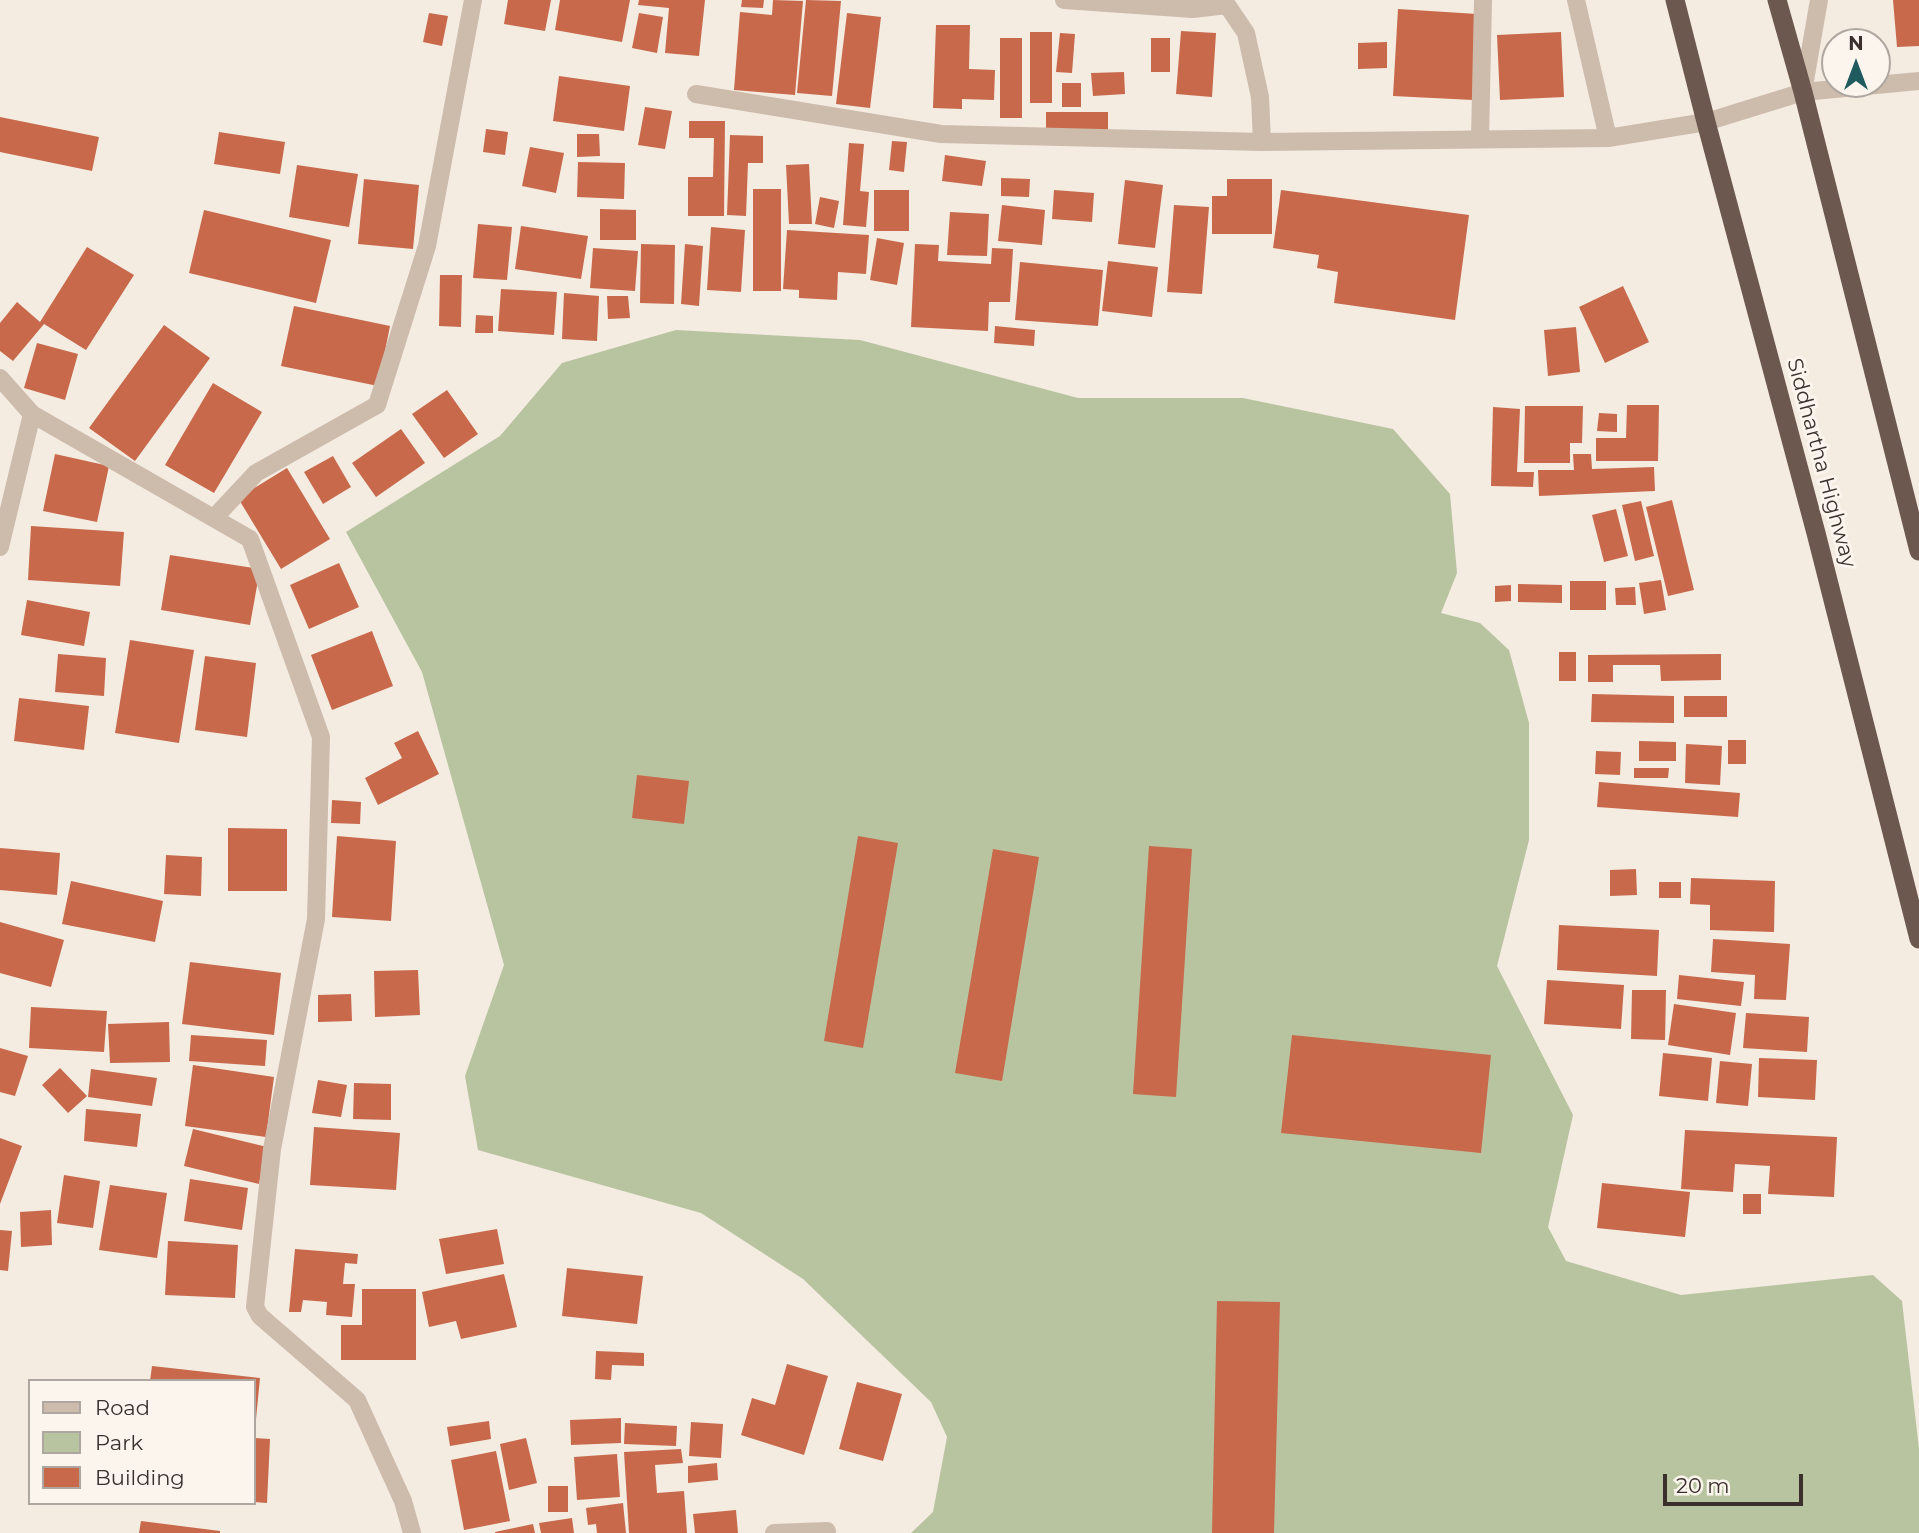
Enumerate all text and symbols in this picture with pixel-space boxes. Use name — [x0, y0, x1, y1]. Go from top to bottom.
north arrow — [1821, 28, 1891, 98]
text: N — [1848, 32, 1864, 55]
street label: Siddhartha Highway — [1781, 356, 1861, 570]
legend — [28, 1379, 256, 1505]
text: Road — [95, 1395, 150, 1420]
text: Park — [95, 1430, 143, 1455]
scale bar — [1667, 1460, 1807, 1504]
text: Building — [95, 1465, 185, 1490]
text: 20 m — [1676, 1473, 1730, 1498]

